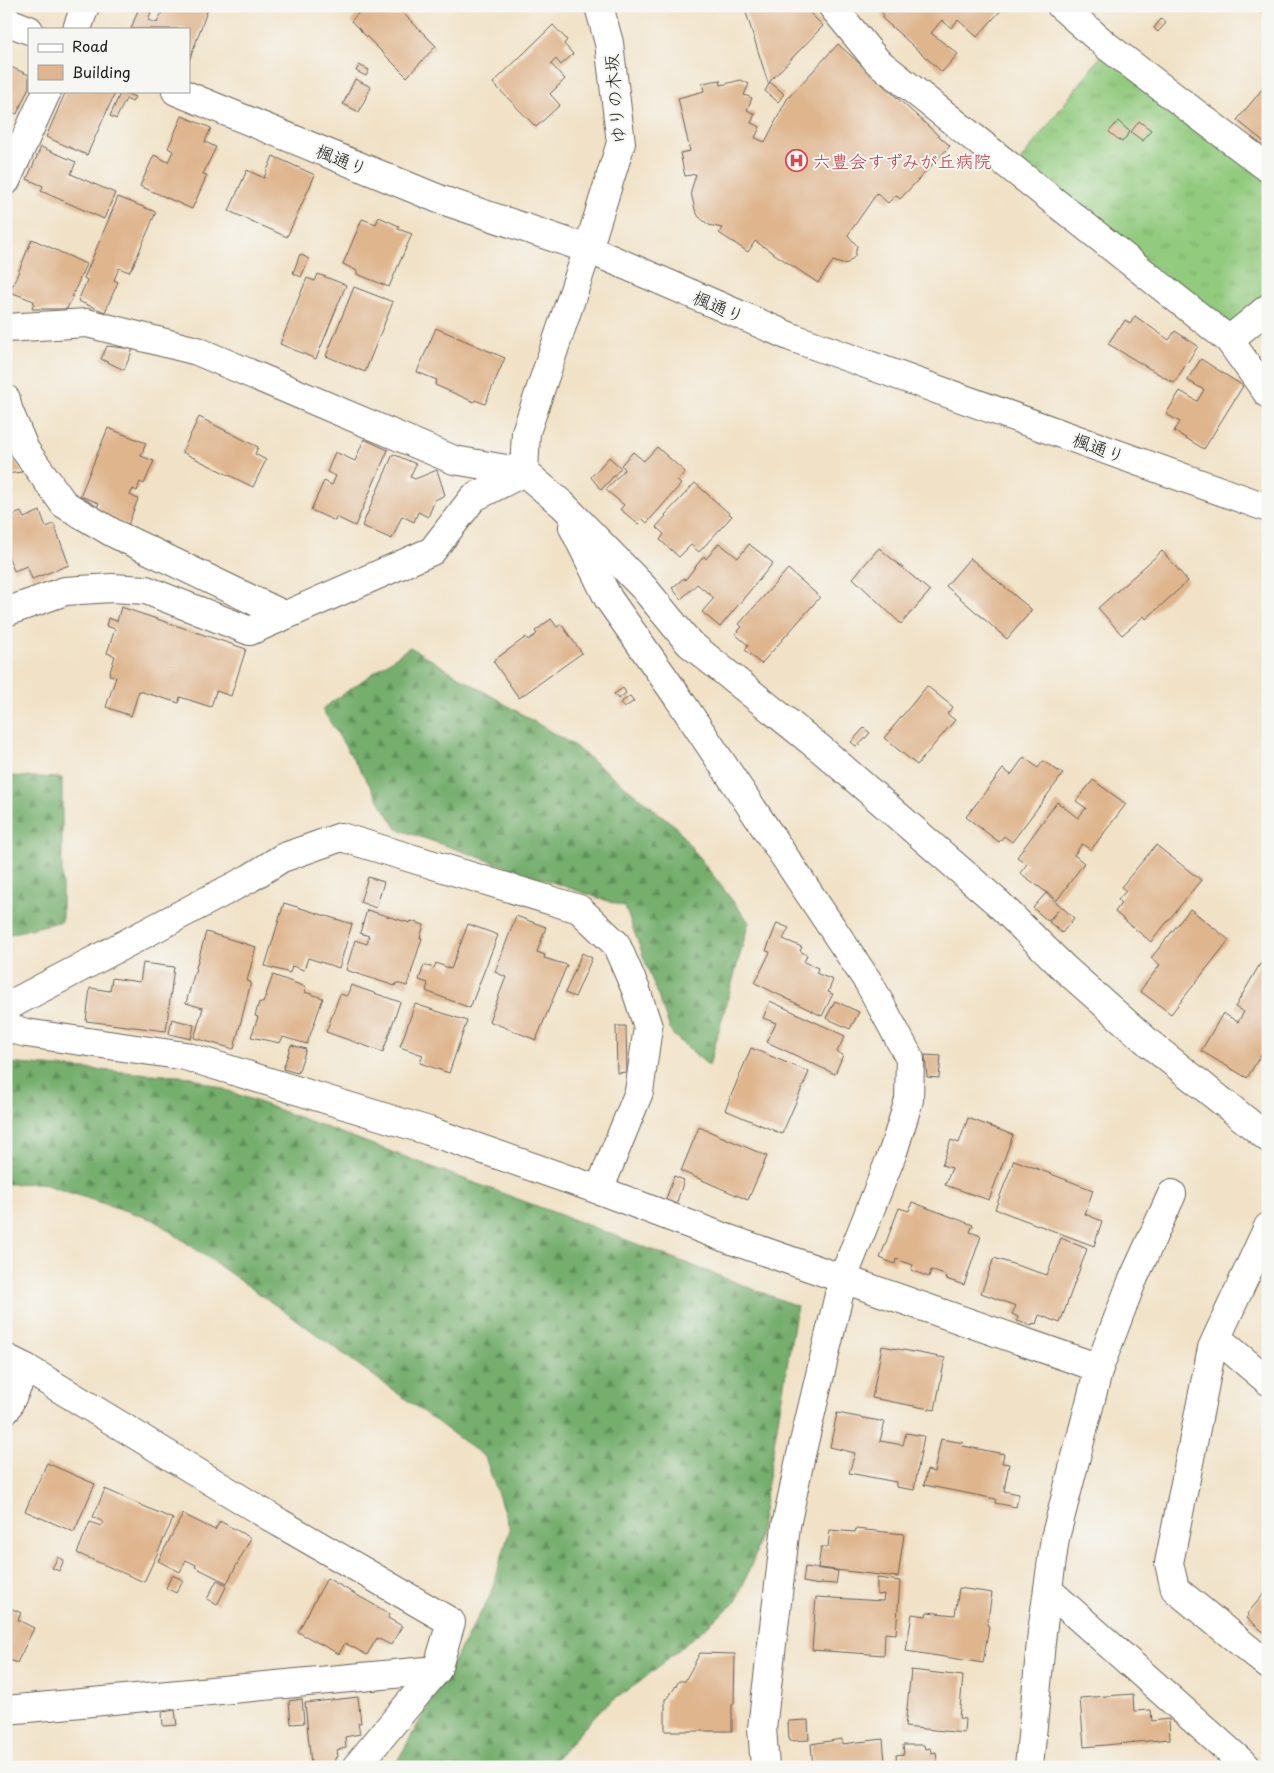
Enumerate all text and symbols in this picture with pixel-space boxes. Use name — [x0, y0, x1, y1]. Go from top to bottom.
legend — [28, 28, 190, 92]
text: Road — [72, 34, 108, 57]
street label: ゆりの木坂 — [597, 53, 631, 145]
text: Building — [72, 60, 131, 83]
street label: 楓通り — [312, 136, 372, 182]
place label: 六豊会すずみが丘病院 — [813, 147, 992, 174]
hospital icon: 六豊会すずみが丘病院 — [785, 148, 809, 172]
street label: 楓通り — [689, 283, 749, 329]
street label: 楓通り — [1069, 425, 1129, 469]

